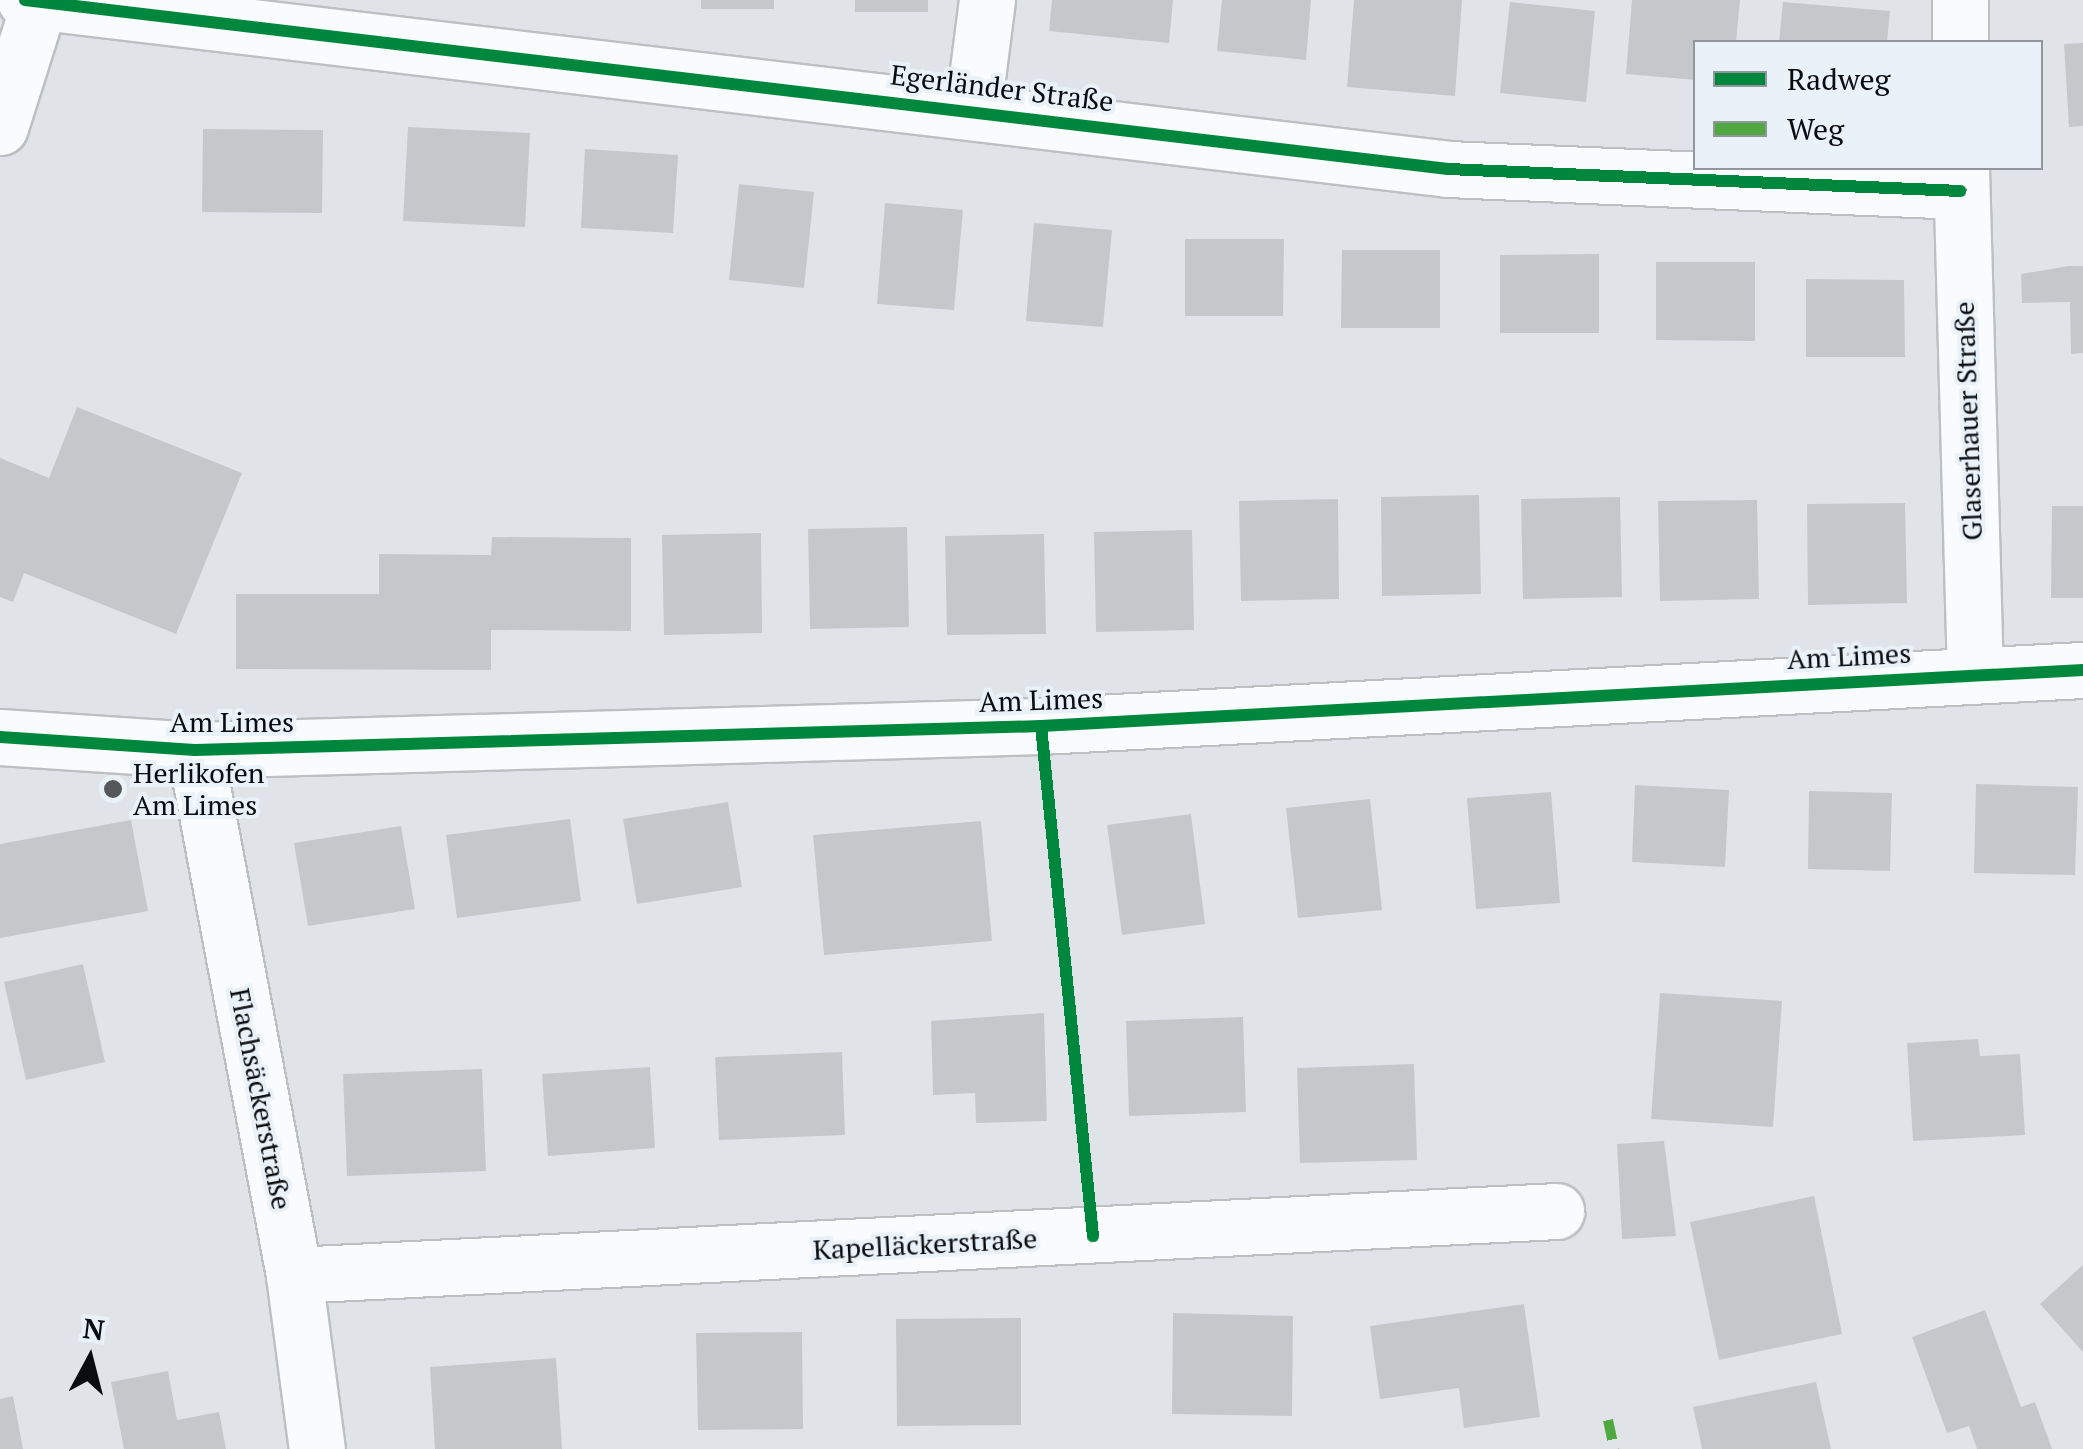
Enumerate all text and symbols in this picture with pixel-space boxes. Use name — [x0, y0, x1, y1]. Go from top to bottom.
legend — [1693, 40, 2043, 170]
street label: Egerländer Straße — [889, 58, 1115, 118]
text: Radweg — [1787, 59, 1890, 99]
text: Weg — [1787, 109, 1844, 149]
street label: Glaserhauer Straße — [1947, 301, 1989, 541]
street label: Am Limes — [1786, 636, 1912, 676]
street label: Am Limes — [978, 681, 1104, 719]
street label: Am Limes — [170, 705, 294, 739]
place label: Herlikofen Am Limes — [133, 756, 264, 822]
marker: Herlikofen Am Limes — [102, 778, 124, 800]
street label: Flachsäckerstraße — [223, 985, 299, 1213]
street label: Kapelläckerstraße — [812, 1221, 1038, 1267]
north arrow — [40, 1309, 140, 1409]
text: N — [81, 1309, 107, 1348]

